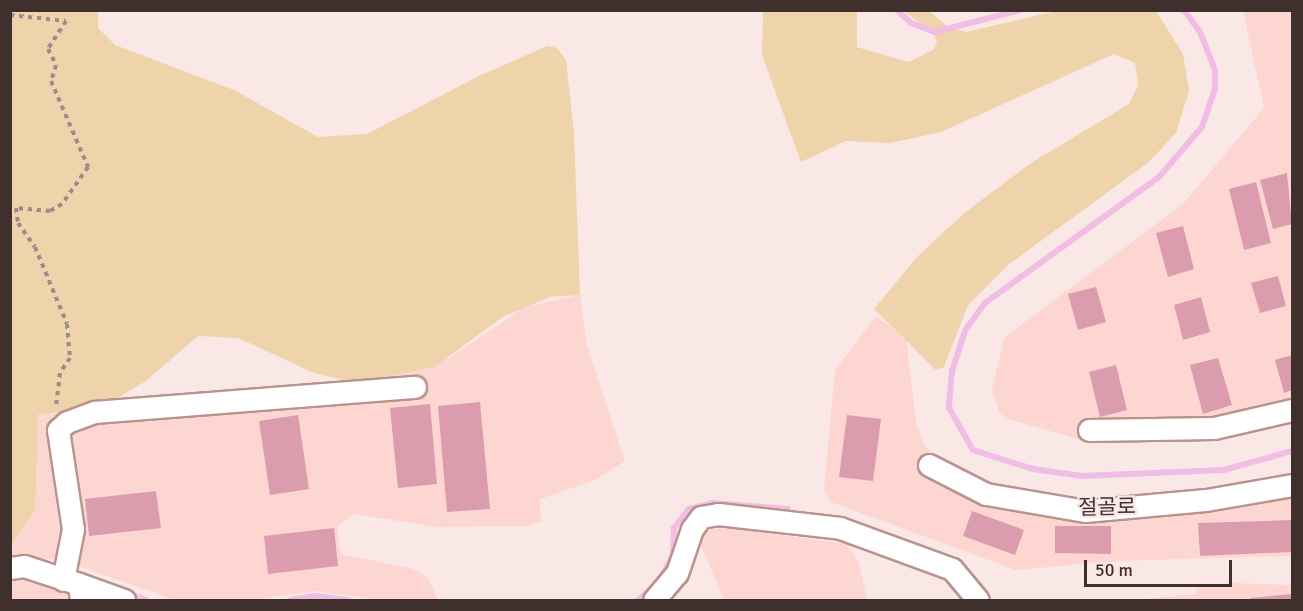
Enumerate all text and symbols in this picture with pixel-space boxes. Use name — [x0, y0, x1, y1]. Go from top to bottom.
street label: 절골로 — [1078, 494, 1136, 520]
scale bar — [1087, 548, 1236, 586]
text: 50 m — [1095, 559, 1133, 581]

